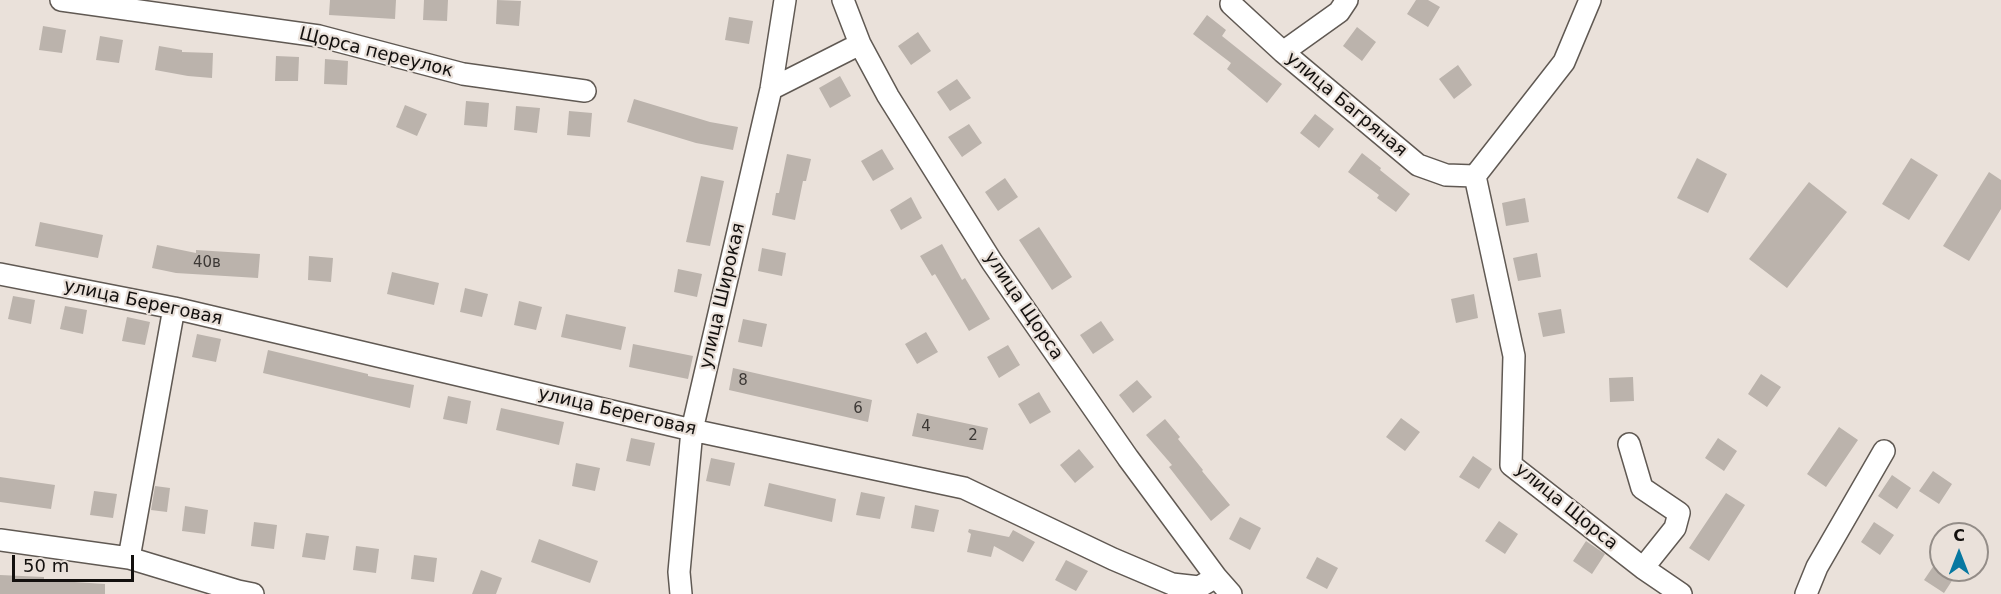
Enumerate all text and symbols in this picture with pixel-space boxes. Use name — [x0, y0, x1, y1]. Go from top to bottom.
street label: Щорса переулок — [297, 23, 455, 83]
street label: улица Багряная — [1281, 48, 1411, 162]
street label: улица Широкая — [696, 221, 750, 371]
street label: улица Щорса — [979, 248, 1067, 364]
house number: 40в — [193, 254, 221, 272]
street label: улица Береговая — [62, 276, 224, 330]
house number: 8 — [738, 372, 748, 390]
street label: улица Береговая — [536, 383, 698, 441]
house number: 6 — [853, 400, 863, 418]
house number: 4 — [921, 418, 931, 436]
house number: 2 — [968, 427, 978, 445]
street label: улица Щорса — [1510, 459, 1622, 555]
north arrow — [1929, 522, 1989, 582]
text: С — [1953, 526, 1965, 545]
scale bar — [15, 543, 136, 581]
text: 50 m — [23, 555, 69, 576]

